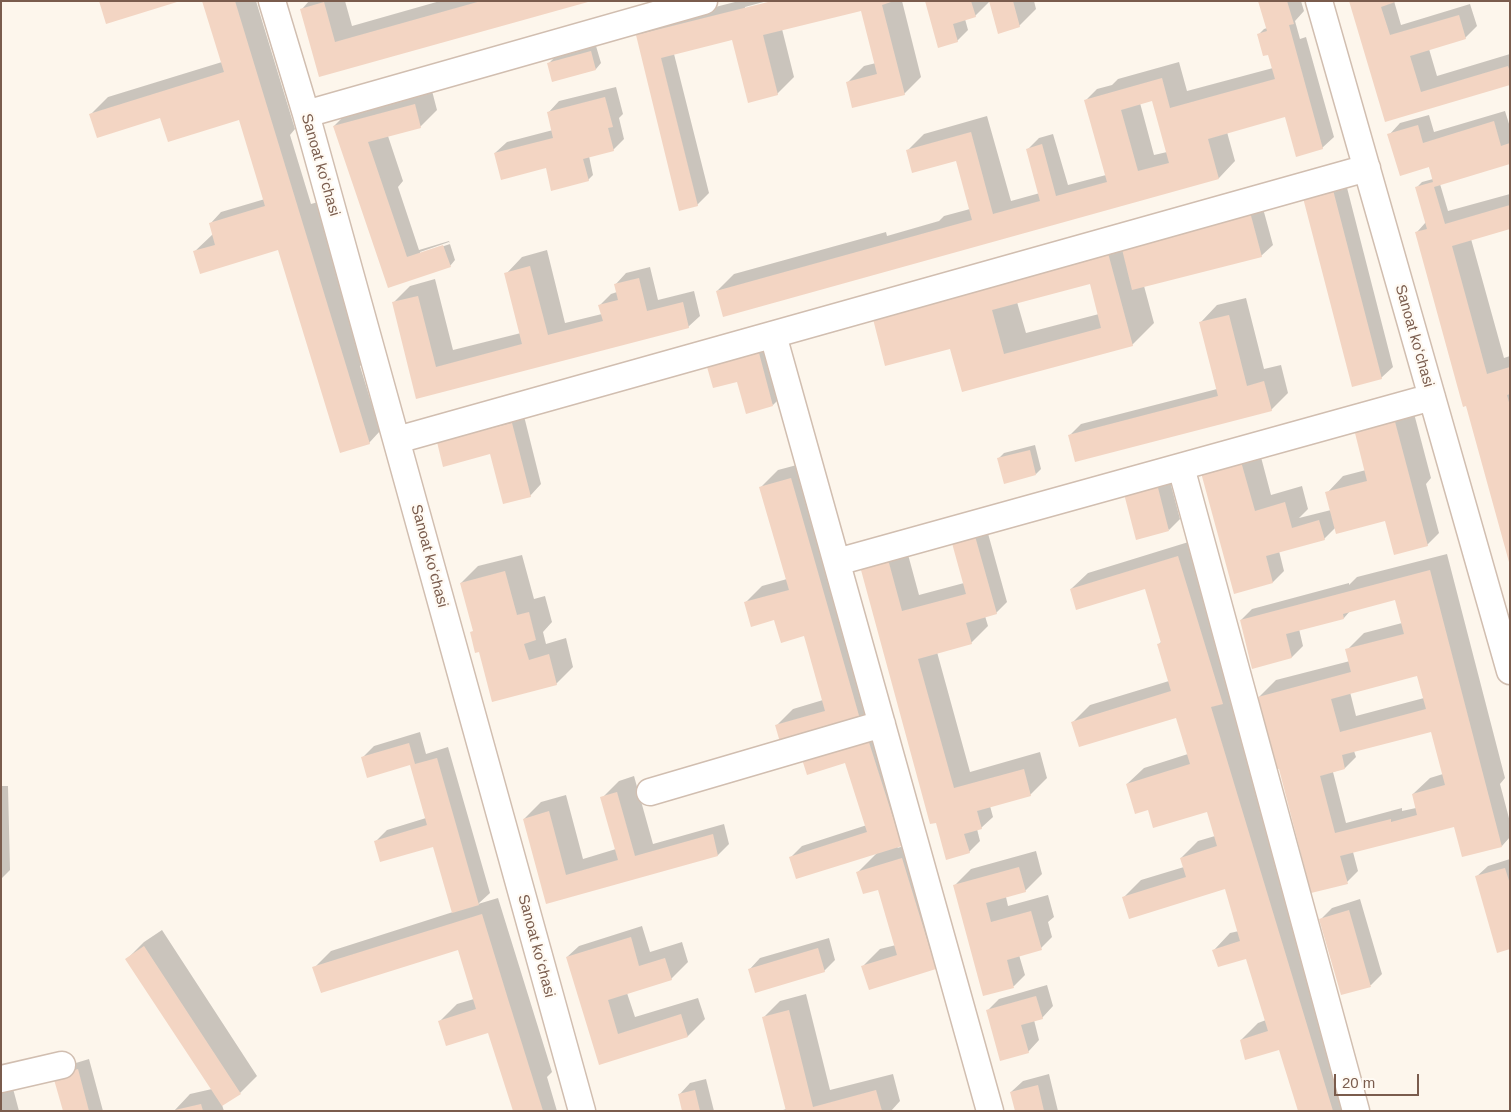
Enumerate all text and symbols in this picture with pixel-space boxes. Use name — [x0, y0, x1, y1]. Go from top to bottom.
street label: Sanoat koʻchasi — [297, 112, 343, 218]
street label: Sanoat koʻchasi — [1391, 283, 1437, 389]
street label: Sanoat koʻchasi — [407, 503, 451, 609]
street label: Sanoat koʻchasi — [514, 893, 558, 999]
scale bar — [1336, 1064, 1421, 1096]
text: 20 m — [1342, 1074, 1375, 1091]

